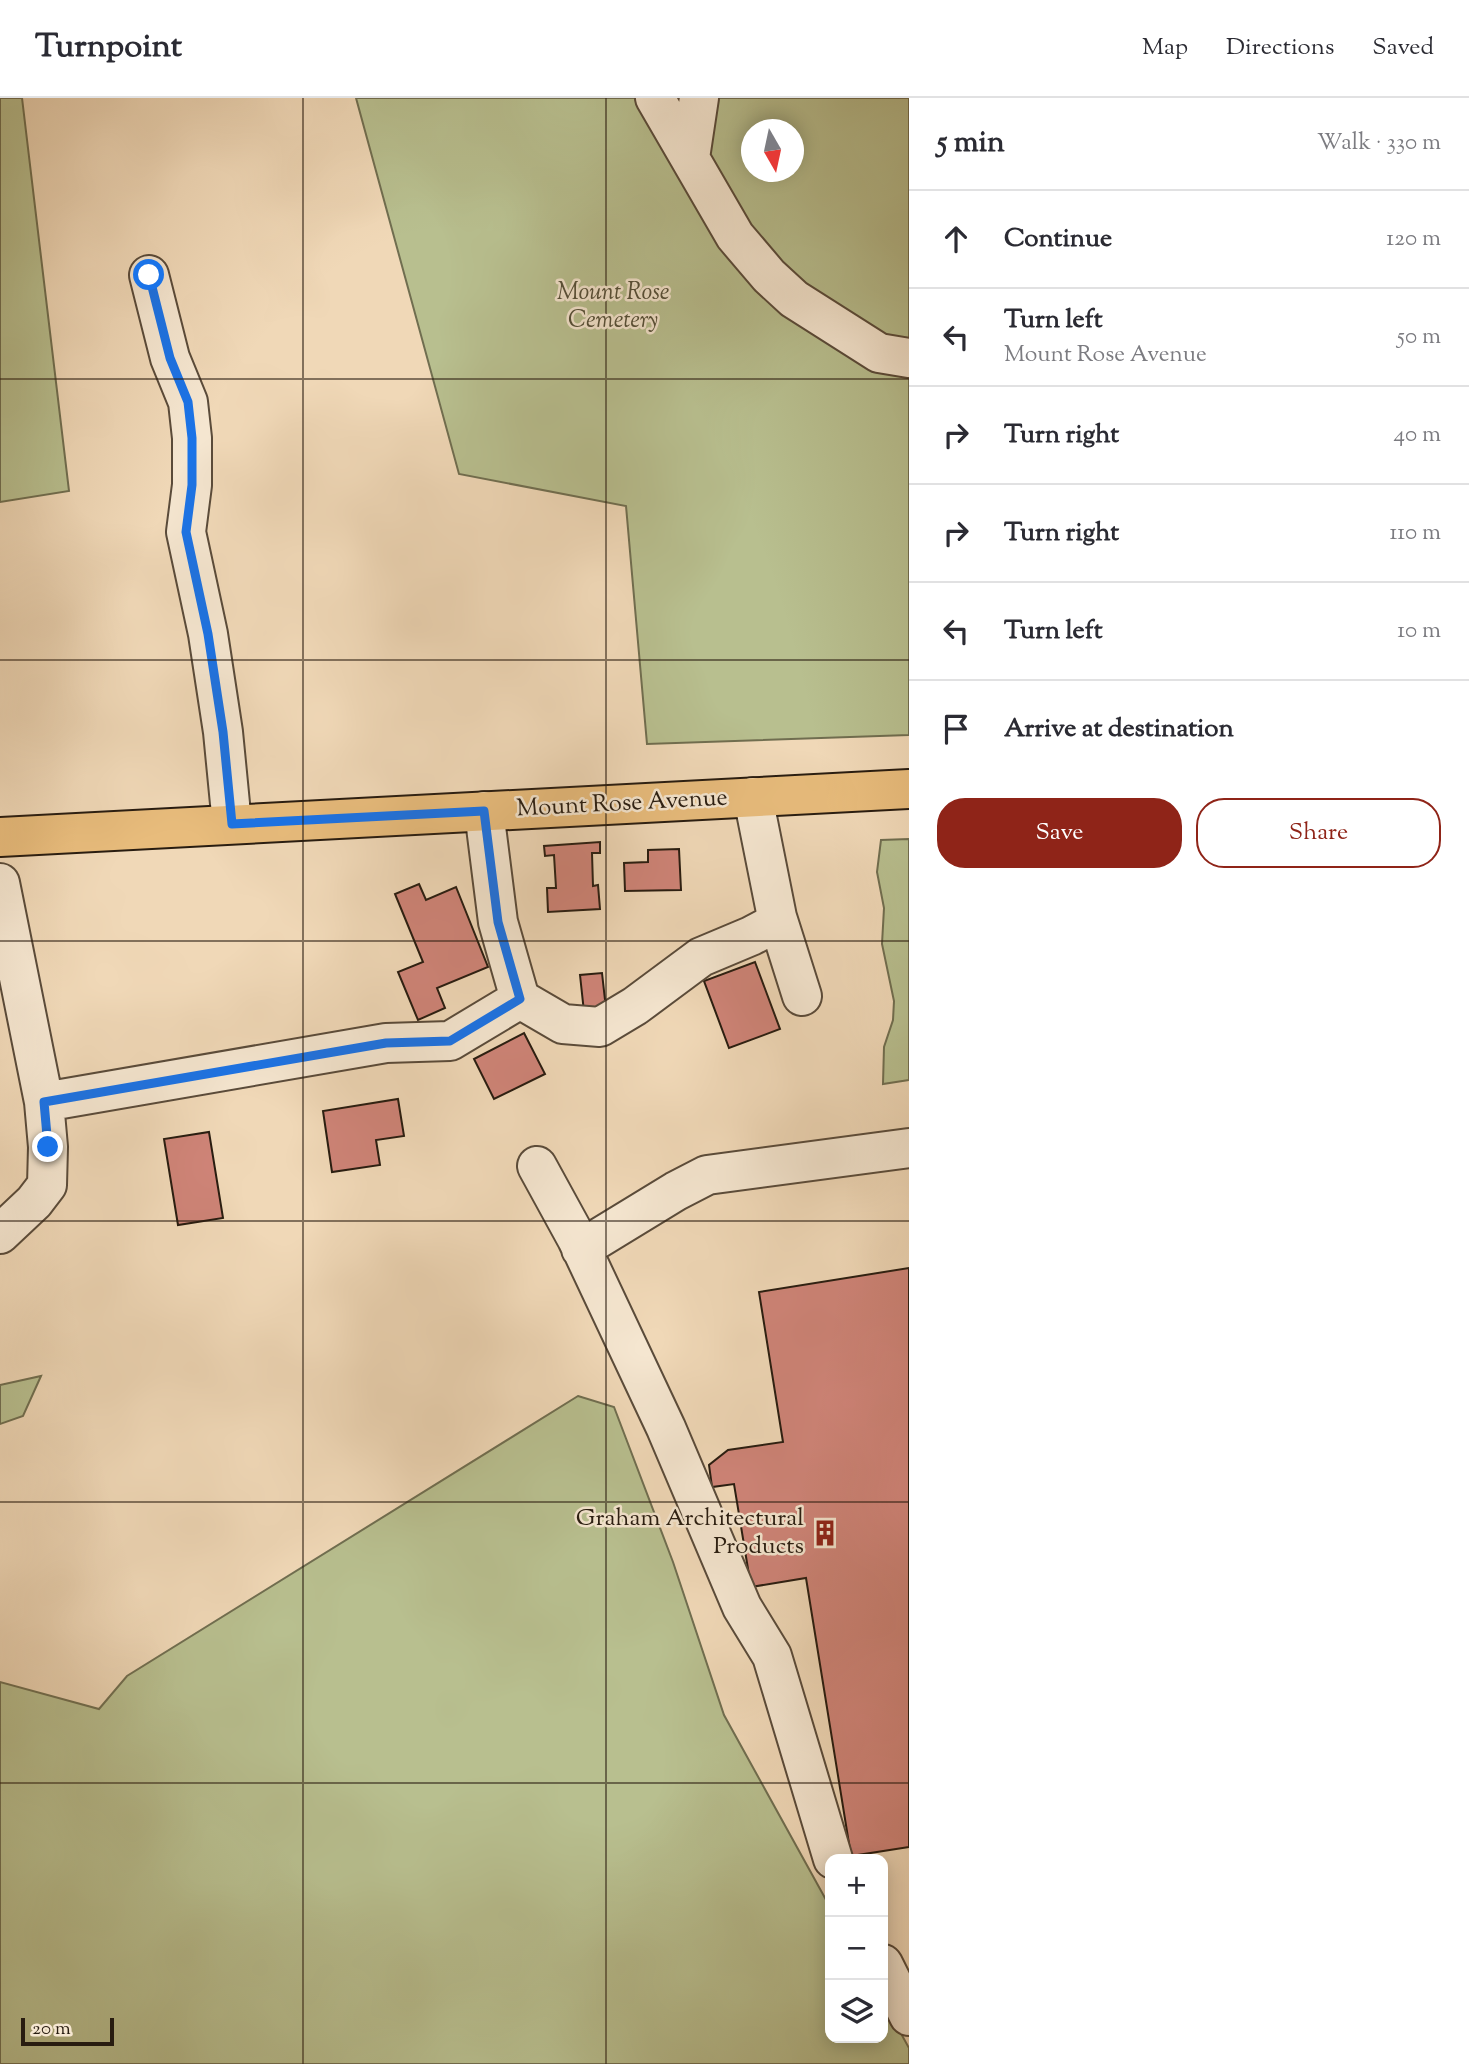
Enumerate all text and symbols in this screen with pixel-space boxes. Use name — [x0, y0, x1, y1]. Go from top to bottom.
text: Turnpoint — [35, 24, 182, 72]
text: Map — [1142, 31, 1188, 65]
text: Directions — [1226, 31, 1334, 65]
text: Saved — [1372, 31, 1434, 65]
north arrow — [741, 119, 804, 182]
text: 5 min — [937, 122, 1005, 165]
text: Walk · 330 m — [1317, 127, 1441, 160]
icon: ahead — [937, 220, 975, 258]
text: Continue — [1004, 221, 1112, 258]
text: 120 m — [1386, 223, 1441, 256]
route start — [133, 259, 164, 290]
park label: Mount Rose Cemetery — [557, 276, 669, 338]
text: Turn left — [1004, 302, 1103, 339]
icon: left — [937, 318, 975, 356]
text: 50 m — [1397, 321, 1441, 354]
text: Mount Rose Avenue — [1004, 339, 1207, 372]
icon: right — [937, 416, 975, 454]
text: Turn right — [1004, 417, 1119, 454]
text: 40 m — [1394, 419, 1441, 452]
icon: right — [937, 514, 975, 552]
text: Turn right — [1004, 515, 1119, 552]
text: 110 m — [1390, 517, 1441, 550]
icon: left — [937, 612, 975, 650]
text: Turn left — [1004, 613, 1103, 650]
text: 10 m — [1397, 615, 1441, 648]
icon: arrive — [937, 710, 975, 748]
text: Arrive at destination — [1004, 711, 1234, 748]
street label: Mount Rose Avenue — [516, 781, 728, 827]
button: Save — [937, 798, 1182, 868]
button: Share — [1196, 798, 1441, 868]
route end — [32, 1131, 63, 1162]
place label: Graham Architectural Products — [576, 1502, 804, 1564]
building icon: Graham Architectural Products — [810, 1518, 840, 1548]
map controls — [825, 1854, 888, 2043]
button: + — [825, 1854, 888, 1917]
button: − — [825, 1917, 888, 1980]
button: layers — [825, 1980, 888, 2043]
scale bar — [21, 2015, 114, 2047]
text: 20 m — [32, 2016, 71, 2043]

